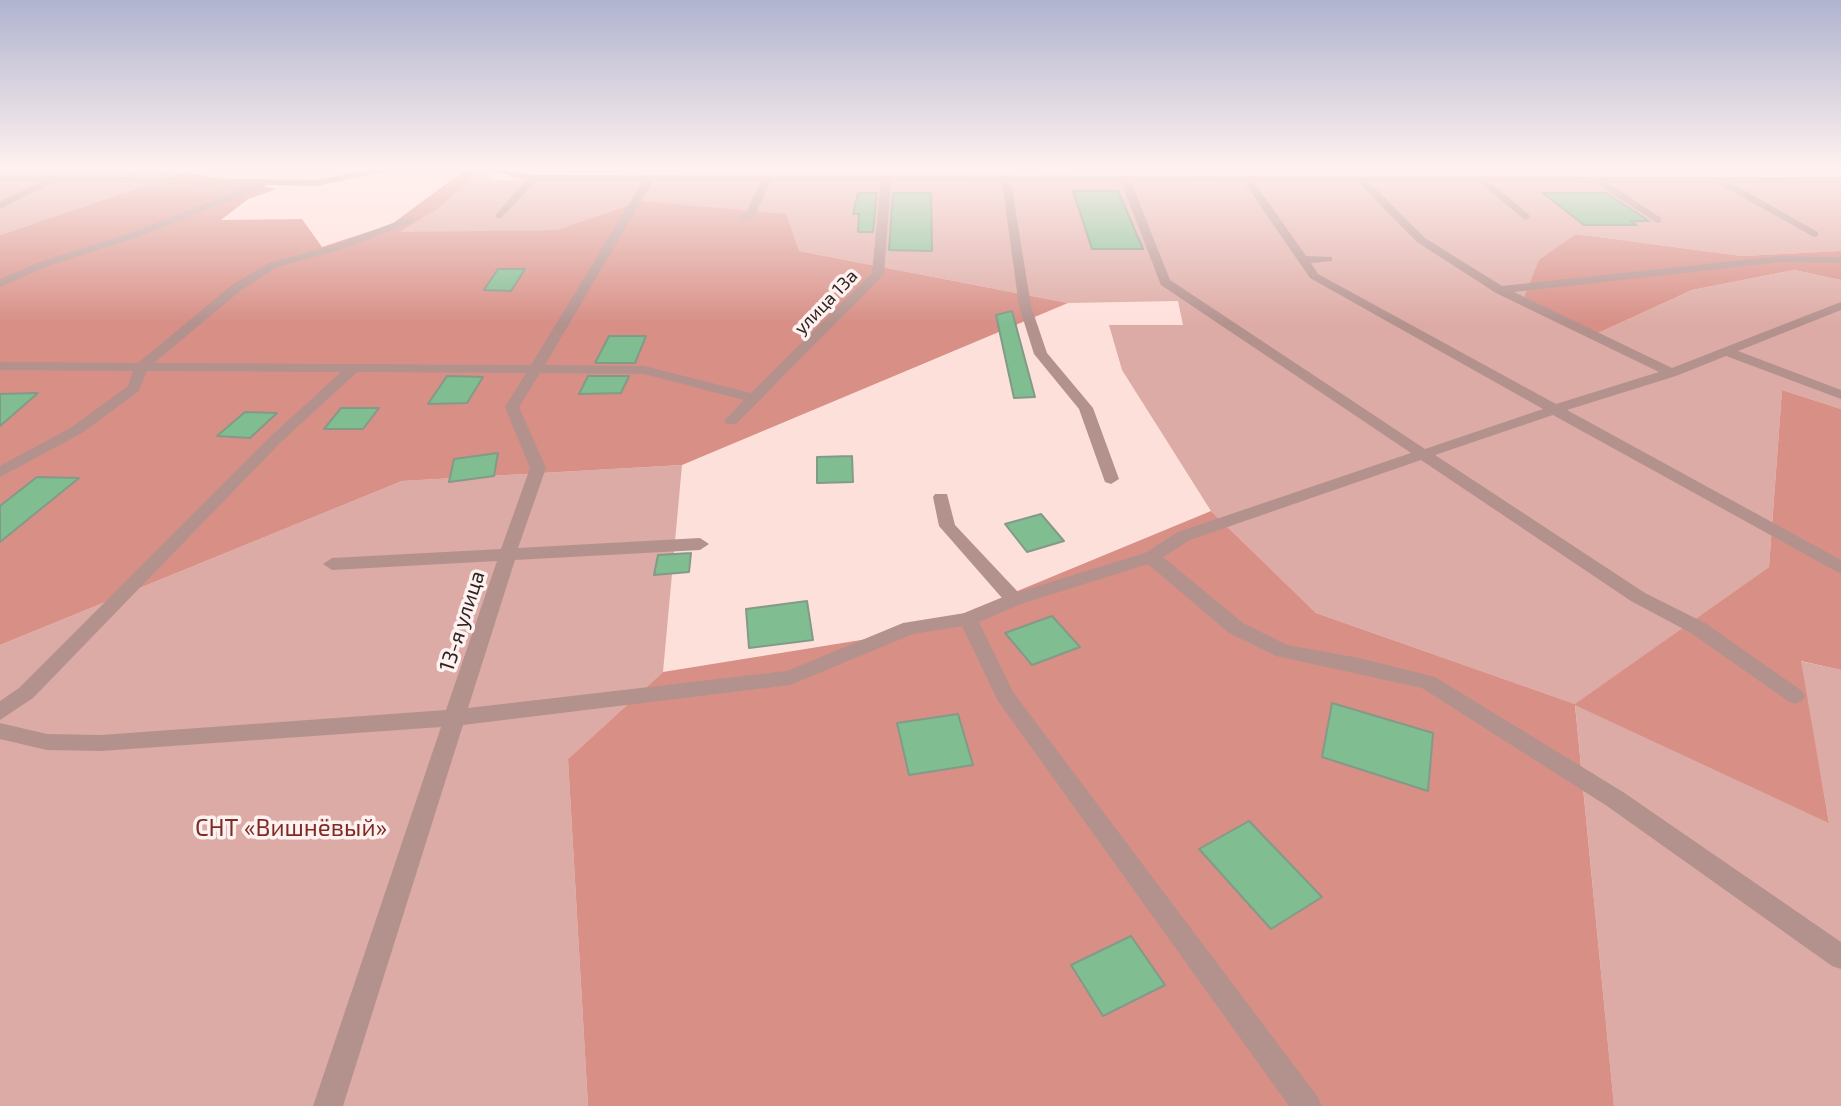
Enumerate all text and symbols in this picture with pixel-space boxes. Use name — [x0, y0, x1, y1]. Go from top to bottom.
street label: улица 13а — [790, 265, 862, 339]
street label: 13-я улица — [434, 568, 490, 674]
park label: СНТ «Вишнёвый» — [195, 814, 387, 842]

